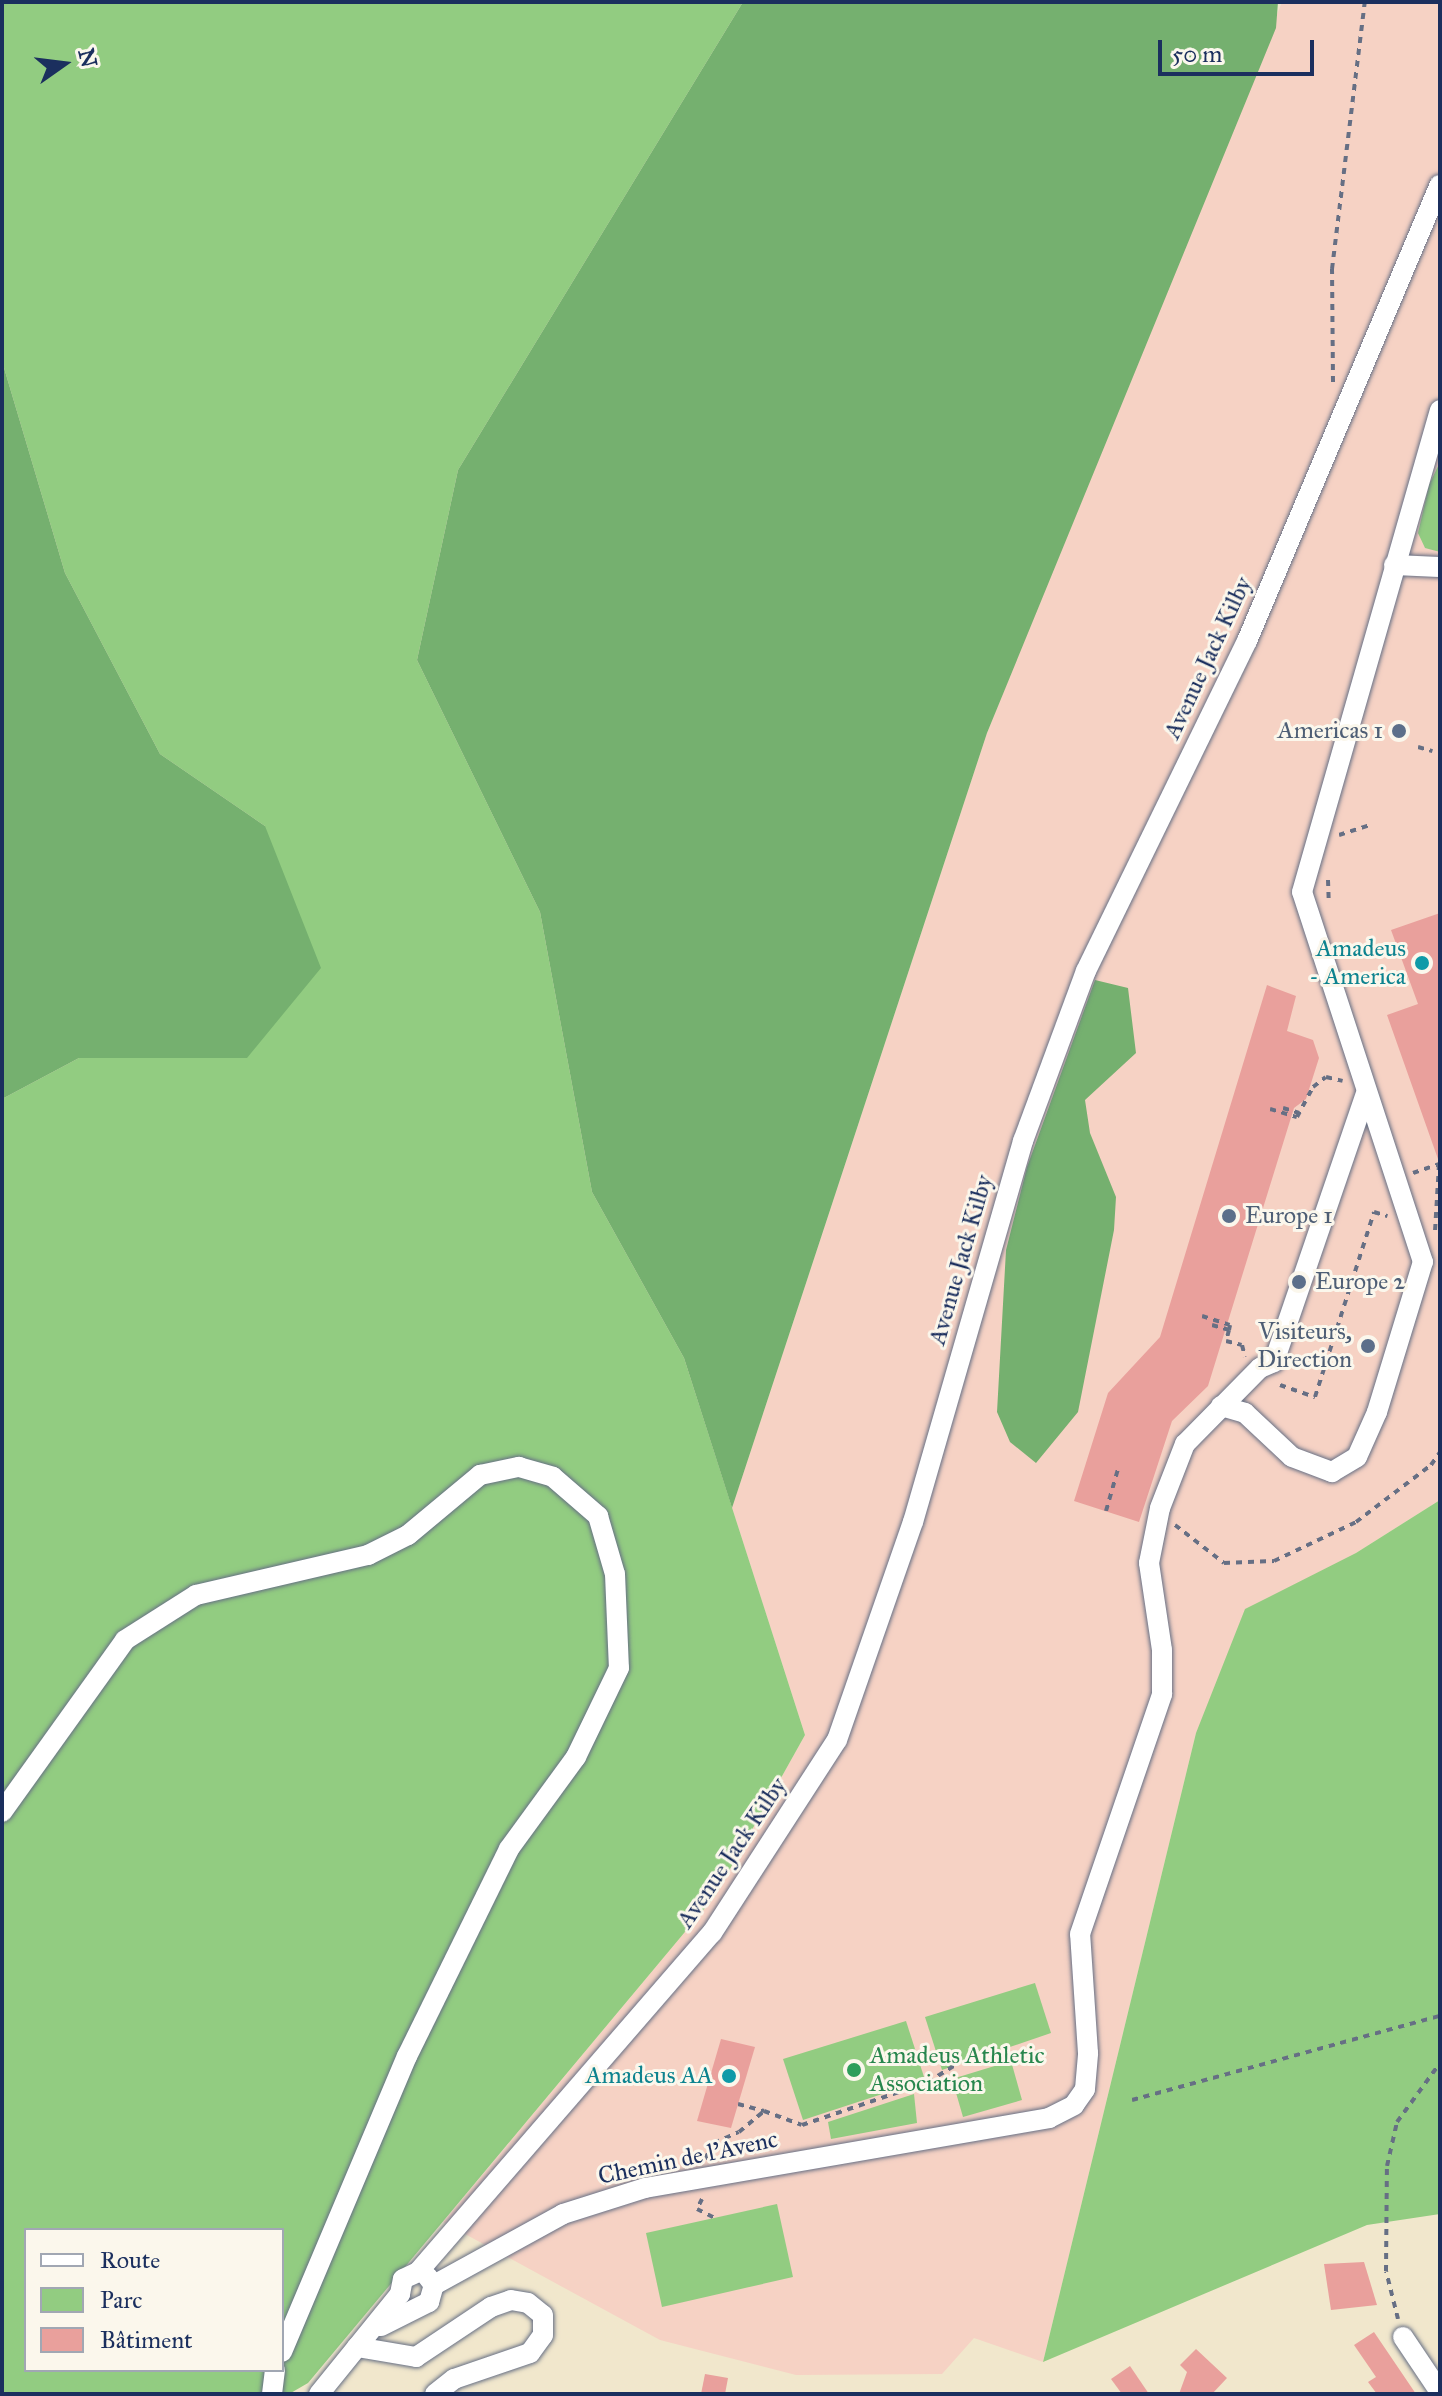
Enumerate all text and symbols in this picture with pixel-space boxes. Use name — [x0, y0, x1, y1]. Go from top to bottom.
north arrow — [24, 24, 104, 104]
scale bar — [1162, 24, 1318, 74]
text: 50 m — [1172, 39, 1222, 69]
text: N — [72, 46, 103, 70]
street label: Avenue Jack Kilby — [1158, 572, 1258, 744]
place label: Americas 1 — [1278, 717, 1383, 745]
marker: Americas 1 — [1390, 722, 1408, 740]
place label: Amadeus - America — [1309, 935, 1406, 991]
marker: Amadeus - America — [1413, 954, 1431, 972]
street label: Avenue Jack Kilby — [923, 1172, 999, 1348]
place label: Europe 1 — [1245, 1202, 1333, 1230]
marker: Europe 1 — [1220, 1207, 1238, 1225]
place label: Europe 2 — [1315, 1268, 1405, 1296]
marker: Europe 2 — [1290, 1273, 1308, 1291]
place label: Visiteurs, Direction — [1257, 1318, 1352, 1374]
marker: Visiteurs, Direction — [1359, 1337, 1377, 1355]
street label: Avenue Jack Kilby — [671, 1772, 793, 1934]
place label: Amadeus Athletic Association — [870, 2042, 1045, 2098]
marker: Amadeus Athletic Association — [845, 2061, 863, 2079]
place label: Amadeus AA — [585, 2062, 713, 2090]
marker: Amadeus AA — [720, 2067, 738, 2085]
street label: Chemin de l'Avenc — [596, 2125, 780, 2191]
legend — [24, 2228, 284, 2372]
text: Route — [100, 2245, 160, 2275]
text: Parc — [100, 2285, 142, 2315]
text: Bâtiment — [100, 2325, 193, 2355]

